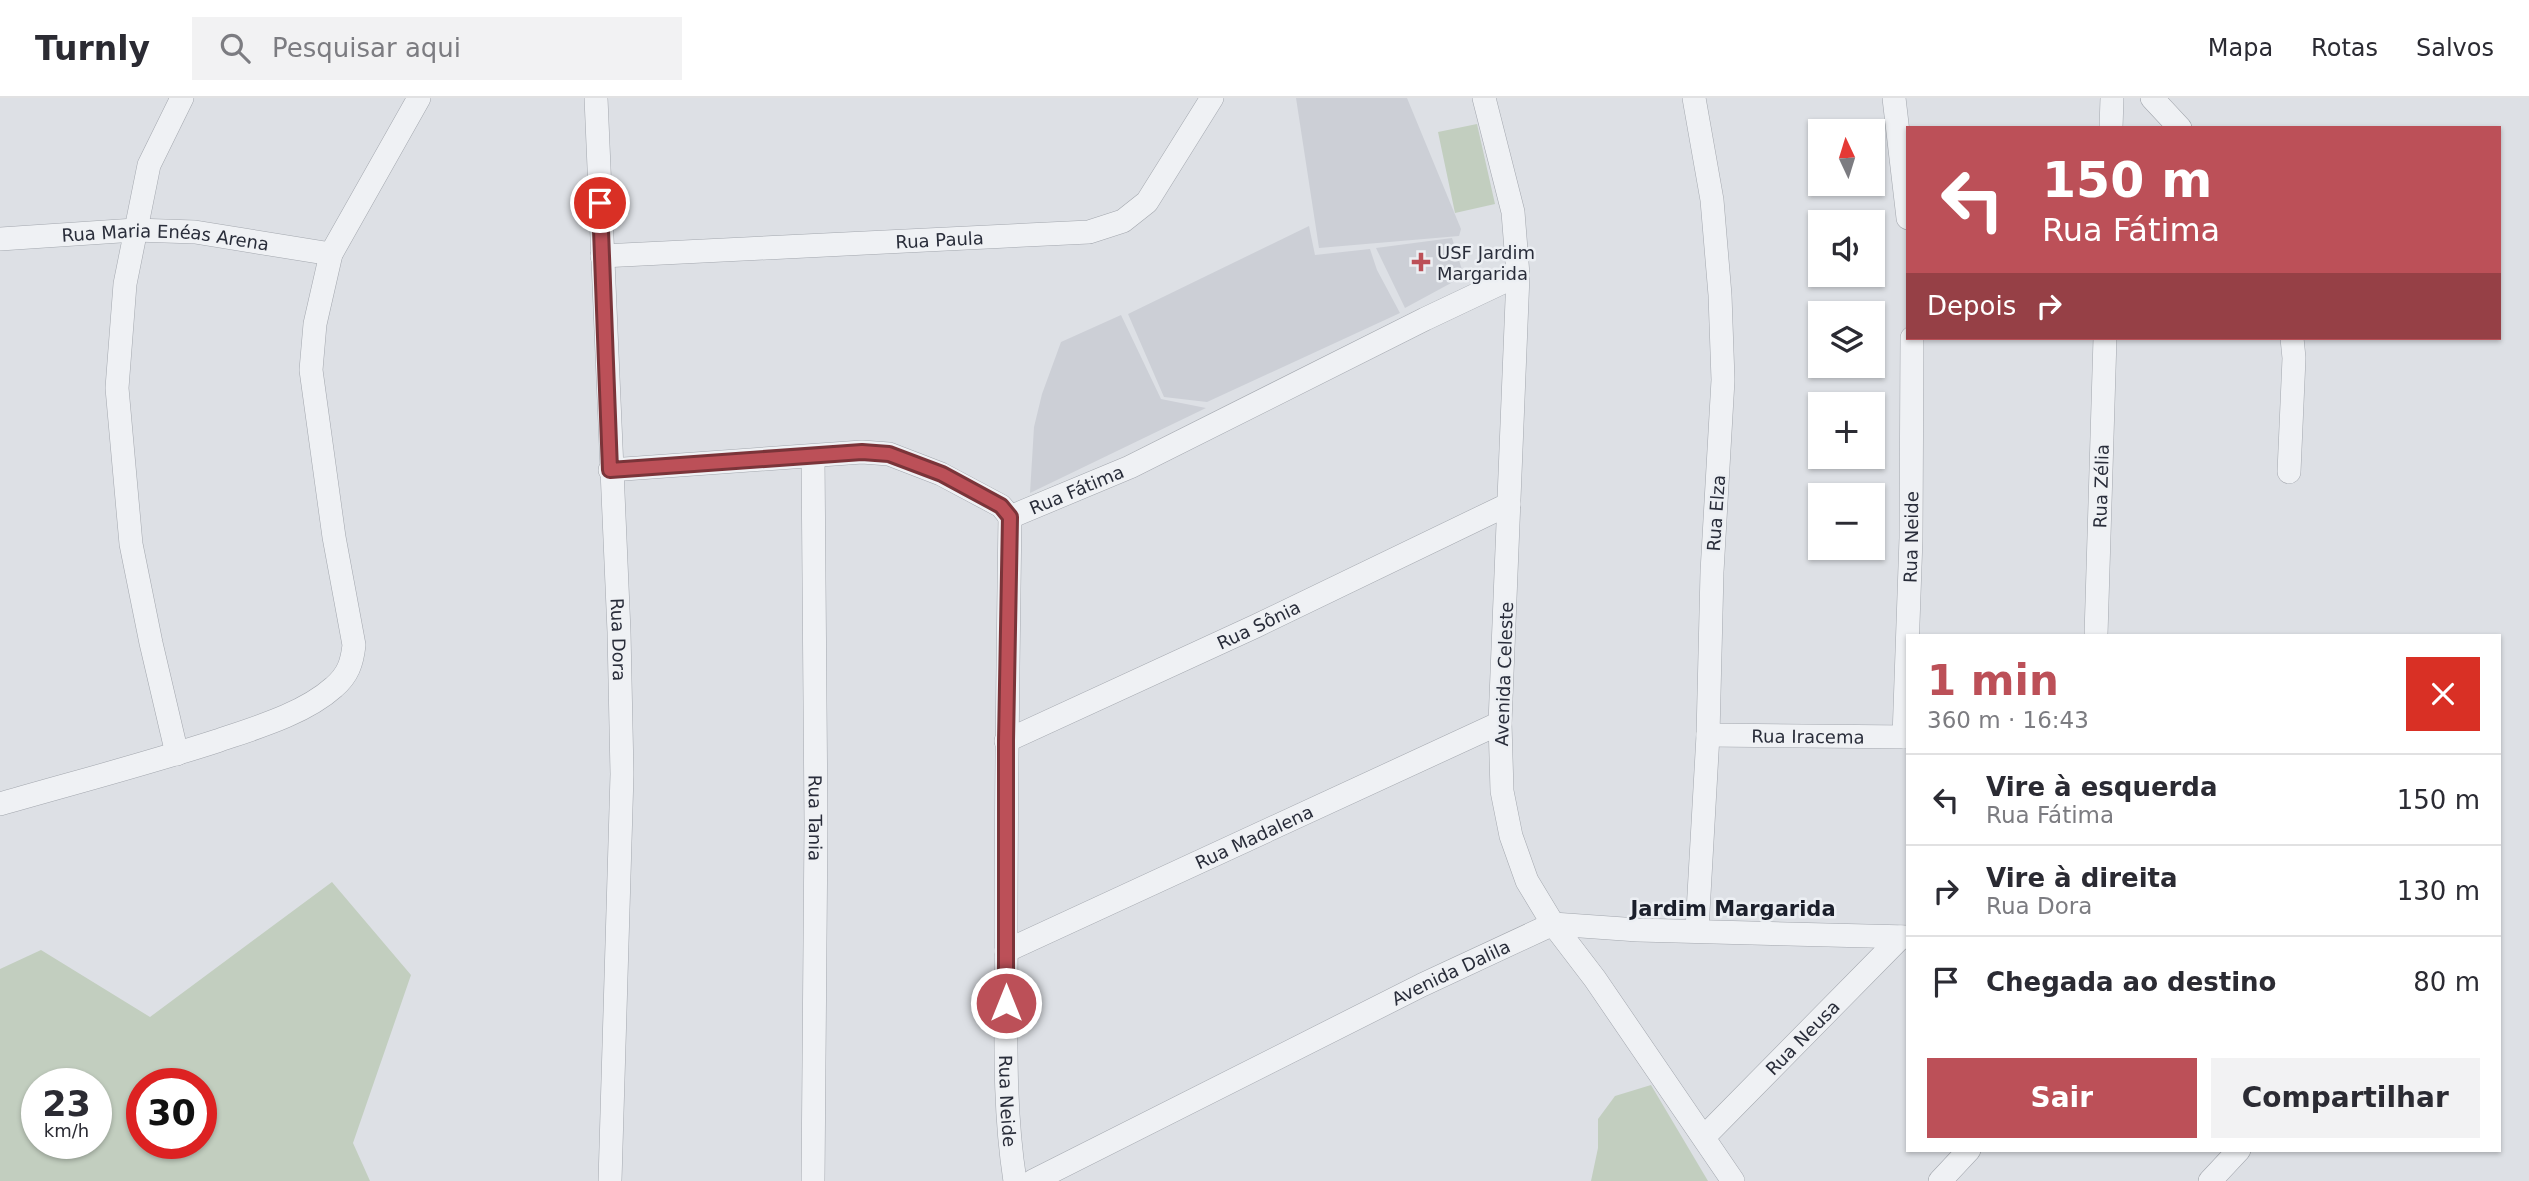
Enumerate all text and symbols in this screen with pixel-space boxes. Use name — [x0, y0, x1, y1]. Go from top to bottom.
search box — [192, 17, 682, 80]
text: Turnly — [35, 29, 150, 68]
icon: search — [216, 29, 254, 67]
text: Pesquisar aqui — [272, 33, 461, 63]
text: Mapa — [2208, 34, 2273, 62]
text: Rotas — [2311, 34, 2378, 62]
text: Salvos — [2416, 34, 2494, 62]
north arrow — [1808, 119, 1885, 196]
map controls — [1808, 119, 1885, 560]
text: 150 m — [2042, 152, 2212, 209]
icon: left — [1927, 154, 2018, 245]
pin — [570, 173, 630, 233]
icon: arrive — [581, 184, 619, 222]
button: sound — [1808, 210, 1885, 287]
text: Rua Fátima — [2042, 211, 2220, 249]
street label: Rua Maria Enéas Arena — [61, 219, 271, 254]
street label: Rua Paula — [895, 227, 984, 252]
place label: USF Jardim Margarida — [1437, 242, 1535, 284]
marker: USF Jardim Margarida — [1411, 252, 1431, 272]
icon: right — [2030, 287, 2068, 325]
text: Depois — [1927, 291, 2016, 321]
button: layers — [1808, 301, 1885, 378]
button: + — [1808, 392, 1885, 469]
street label: Rua Zélia — [2089, 444, 2112, 529]
street label: Rua Fátima — [1026, 460, 1127, 518]
street label: Rua Elza — [1703, 474, 1729, 552]
button: − — [1808, 483, 1885, 560]
street label: Rua Neide — [1899, 491, 1922, 583]
street label: Rua Sônia — [1213, 596, 1304, 653]
street label: Rua Dora — [607, 597, 631, 681]
street label: Avenida Celeste — [1491, 601, 1517, 747]
text: 1 min — [1927, 656, 2059, 705]
button: close — [2406, 657, 2480, 731]
text: 360 m · 16:43 — [1927, 707, 2089, 733]
street label: Rua Iracema — [1751, 725, 1865, 747]
text: Vire à esquerda — [1986, 772, 2218, 802]
street label: Rua Tania — [805, 775, 827, 861]
icon: left — [1927, 781, 1965, 819]
text: 150 m — [2397, 785, 2480, 815]
street label: Rua Madalena — [1192, 800, 1316, 873]
text: Rua Fátima — [1986, 802, 2114, 828]
text: Vire à direita — [1986, 863, 2178, 893]
icon: right — [1927, 872, 1965, 910]
text: 130 m — [2397, 876, 2480, 906]
text: Rua Dora — [1986, 893, 2092, 919]
district label: Jardim Margarida — [1628, 897, 1836, 921]
street label: Avenida Dalila — [1388, 935, 1513, 1009]
icon: arrive — [1927, 963, 1965, 1001]
position arrow — [969, 966, 1043, 1040]
text: Chegada ao destino — [1986, 967, 2276, 997]
text: 80 m — [2413, 967, 2480, 997]
street label: Rua Neusa — [1761, 996, 1844, 1079]
street label: Rua Neide — [995, 1055, 1021, 1148]
button: Sair — [1927, 1058, 2197, 1138]
button: Compartilhar — [2211, 1058, 2480, 1138]
speed limit sign: 30 — [126, 1068, 217, 1159]
text: 23 — [42, 1084, 91, 1124]
text: km/h — [44, 1120, 89, 1141]

